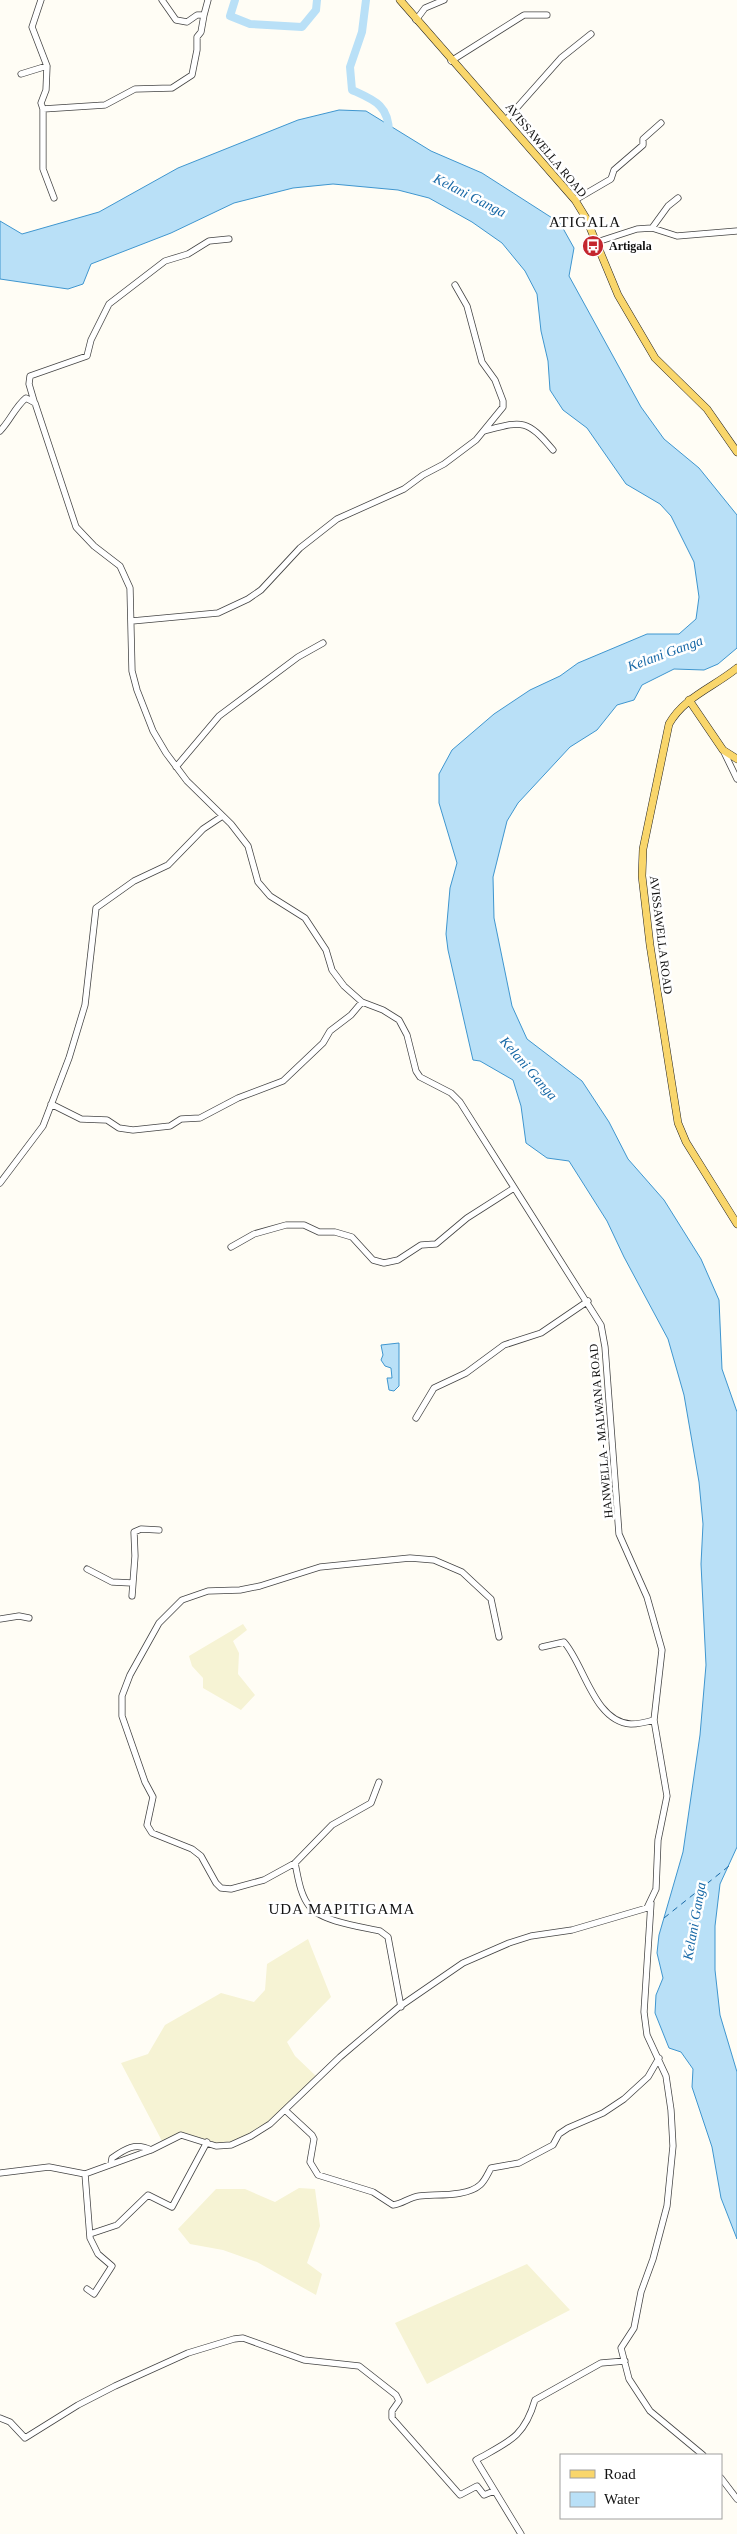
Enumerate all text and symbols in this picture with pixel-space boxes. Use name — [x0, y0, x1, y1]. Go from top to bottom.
street label: AVISSAWELLA ROAD — [502, 100, 590, 200]
water label: Kelani Ganga — [430, 170, 508, 220]
district label: ATIGALA — [549, 214, 621, 230]
bus stop icon: Artigala — [581, 234, 605, 258]
place label: Artigala — [609, 239, 652, 253]
water label: Kelani Ganga — [625, 633, 705, 674]
street label: AVISSAWELLA ROAD — [647, 875, 675, 995]
water label: Kelani Ganga — [496, 1033, 560, 1103]
street label: HANWELLA - MALWANA ROAD — [586, 1343, 616, 1519]
water label: Kelani Ganga — [680, 1881, 709, 1962]
district label: UDA MAPITIGAMA — [269, 1901, 415, 1917]
legend — [560, 2454, 722, 2519]
text: Road — [604, 2466, 636, 2482]
text: Water — [604, 2491, 639, 2507]

